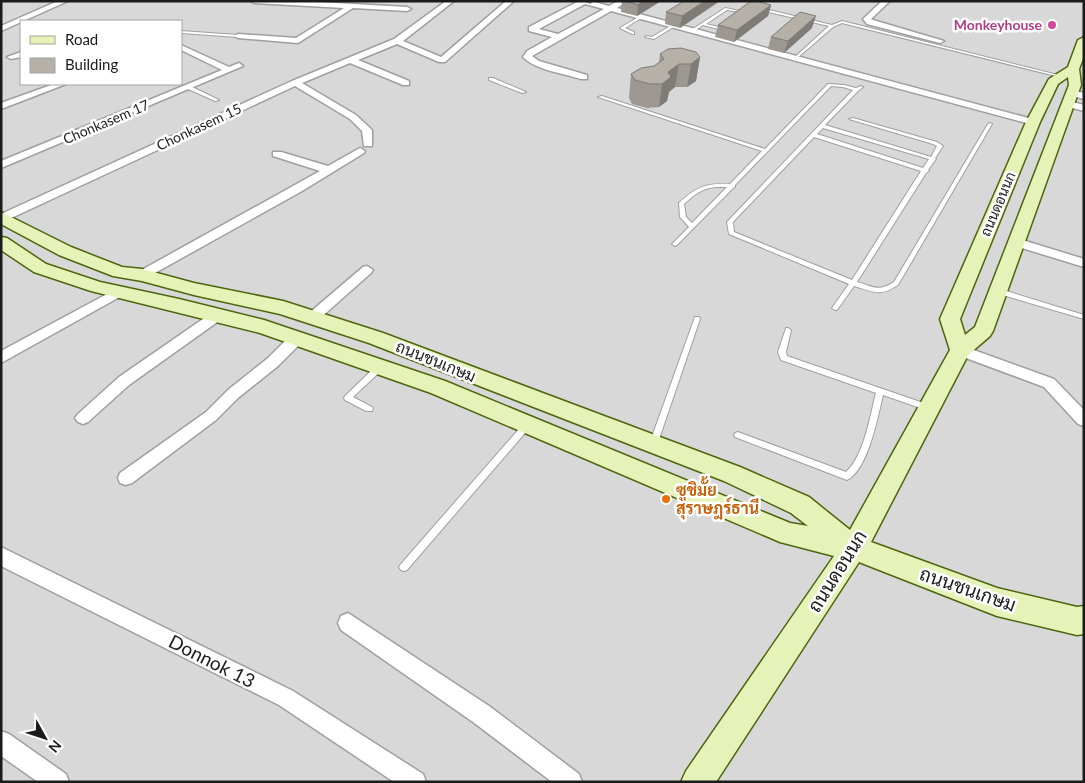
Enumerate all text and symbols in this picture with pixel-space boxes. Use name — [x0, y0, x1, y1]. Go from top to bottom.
place label: Monkeyhouse — [954, 16, 1043, 33]
marker: Monkeyhouse — [1046, 19, 1058, 31]
legend — [20, 20, 182, 85]
text: Road — [65, 30, 98, 48]
text: Building — [65, 55, 118, 73]
street label: Chonkasem 17 — [60, 96, 151, 147]
street label: Chonkasem 15 — [154, 99, 244, 154]
street label: ถนนดอนนก — [976, 169, 1019, 239]
street label: ถนนชนเกษม — [393, 336, 479, 385]
place label: ซูชิมั้ย สุราษฎร์ธานี — [676, 476, 759, 520]
marker: ซูชิมั้ย สุราษฎร์ธานี — [660, 493, 672, 505]
street label: ถนนดอนนก — [802, 525, 871, 616]
street label: ถนนชนเกษม — [917, 561, 1019, 616]
street label: Donnok 13 — [165, 629, 259, 692]
north arrow — [20, 713, 70, 763]
text: N — [45, 737, 65, 756]

